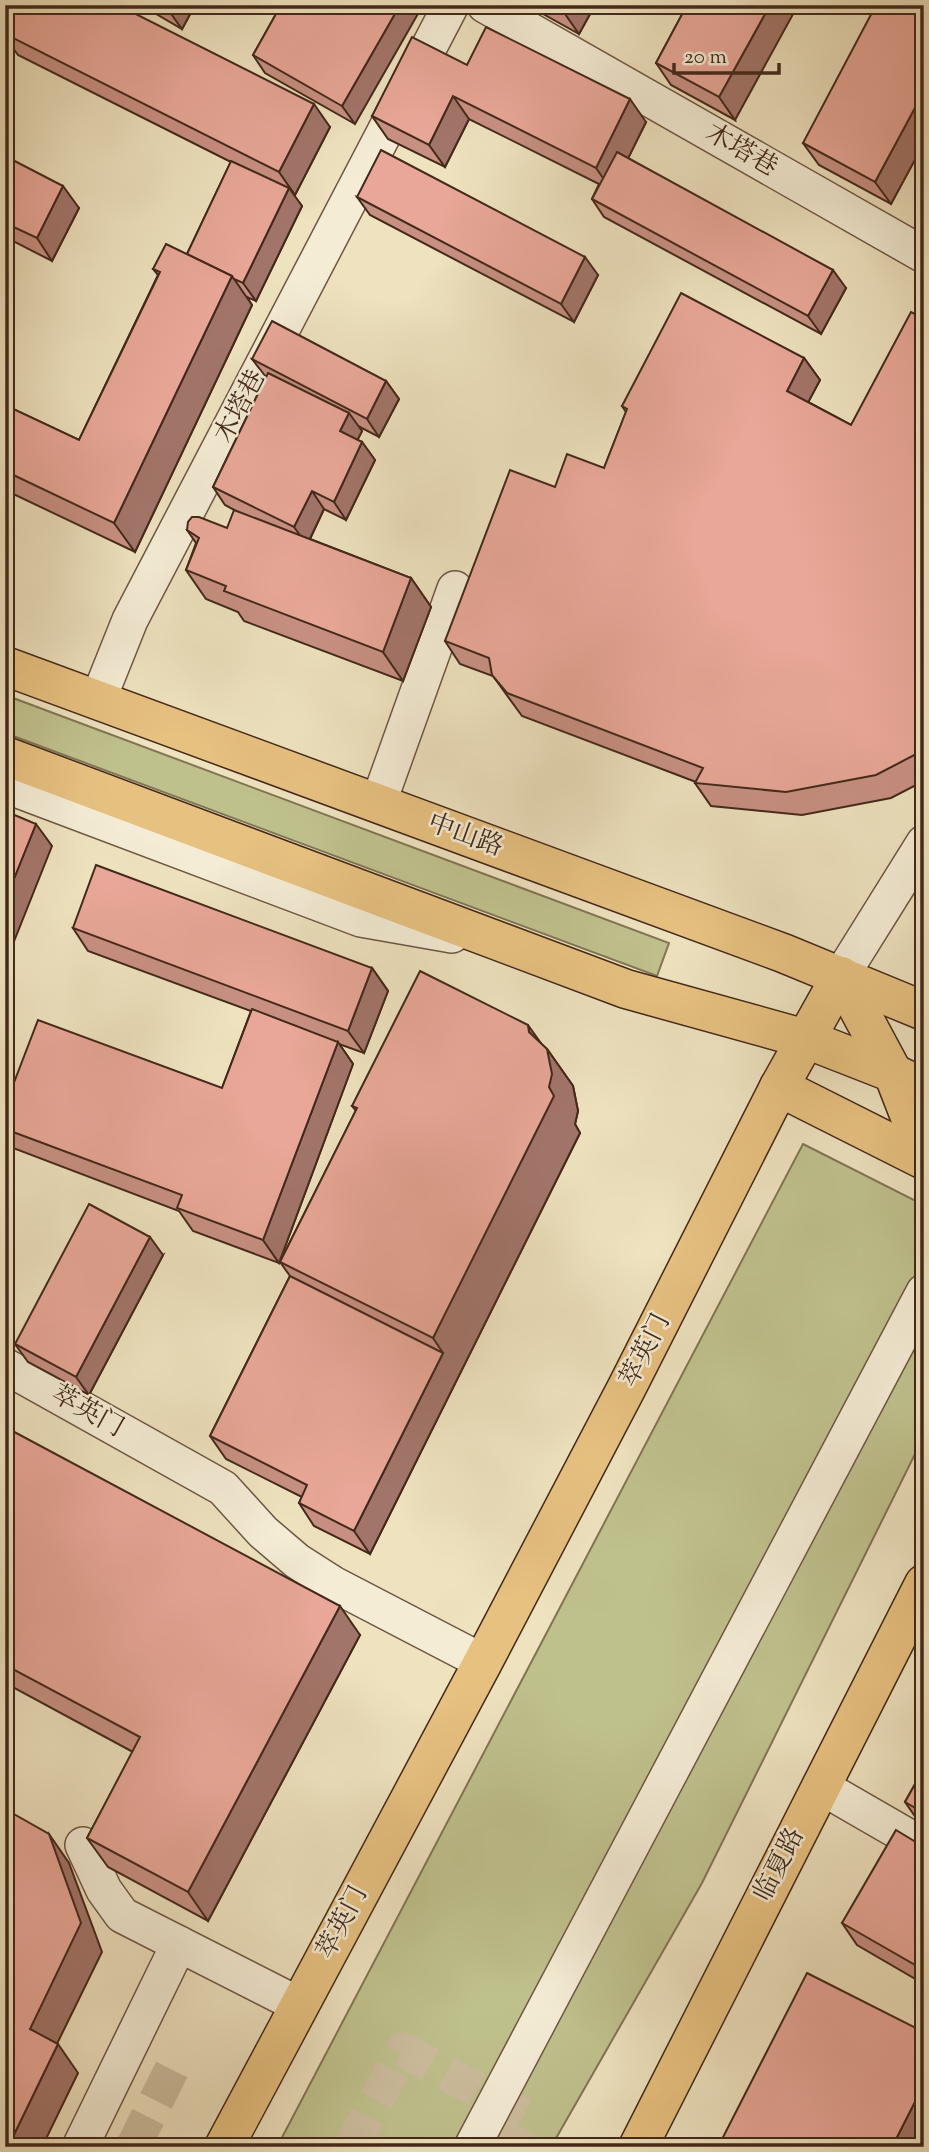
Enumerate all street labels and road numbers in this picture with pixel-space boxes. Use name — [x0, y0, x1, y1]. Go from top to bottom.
street label: 木塔巷 — [698, 115, 784, 187]
street label: 木塔巷 — [206, 364, 276, 450]
street label: 中山路 — [422, 805, 508, 867]
street label: 萃英门 — [612, 1308, 680, 1394]
street label: 萃英门 — [44, 1377, 130, 1447]
street label: 临夏路 — [746, 1822, 814, 1908]
street label: 萃英门 — [308, 1880, 378, 1966]

